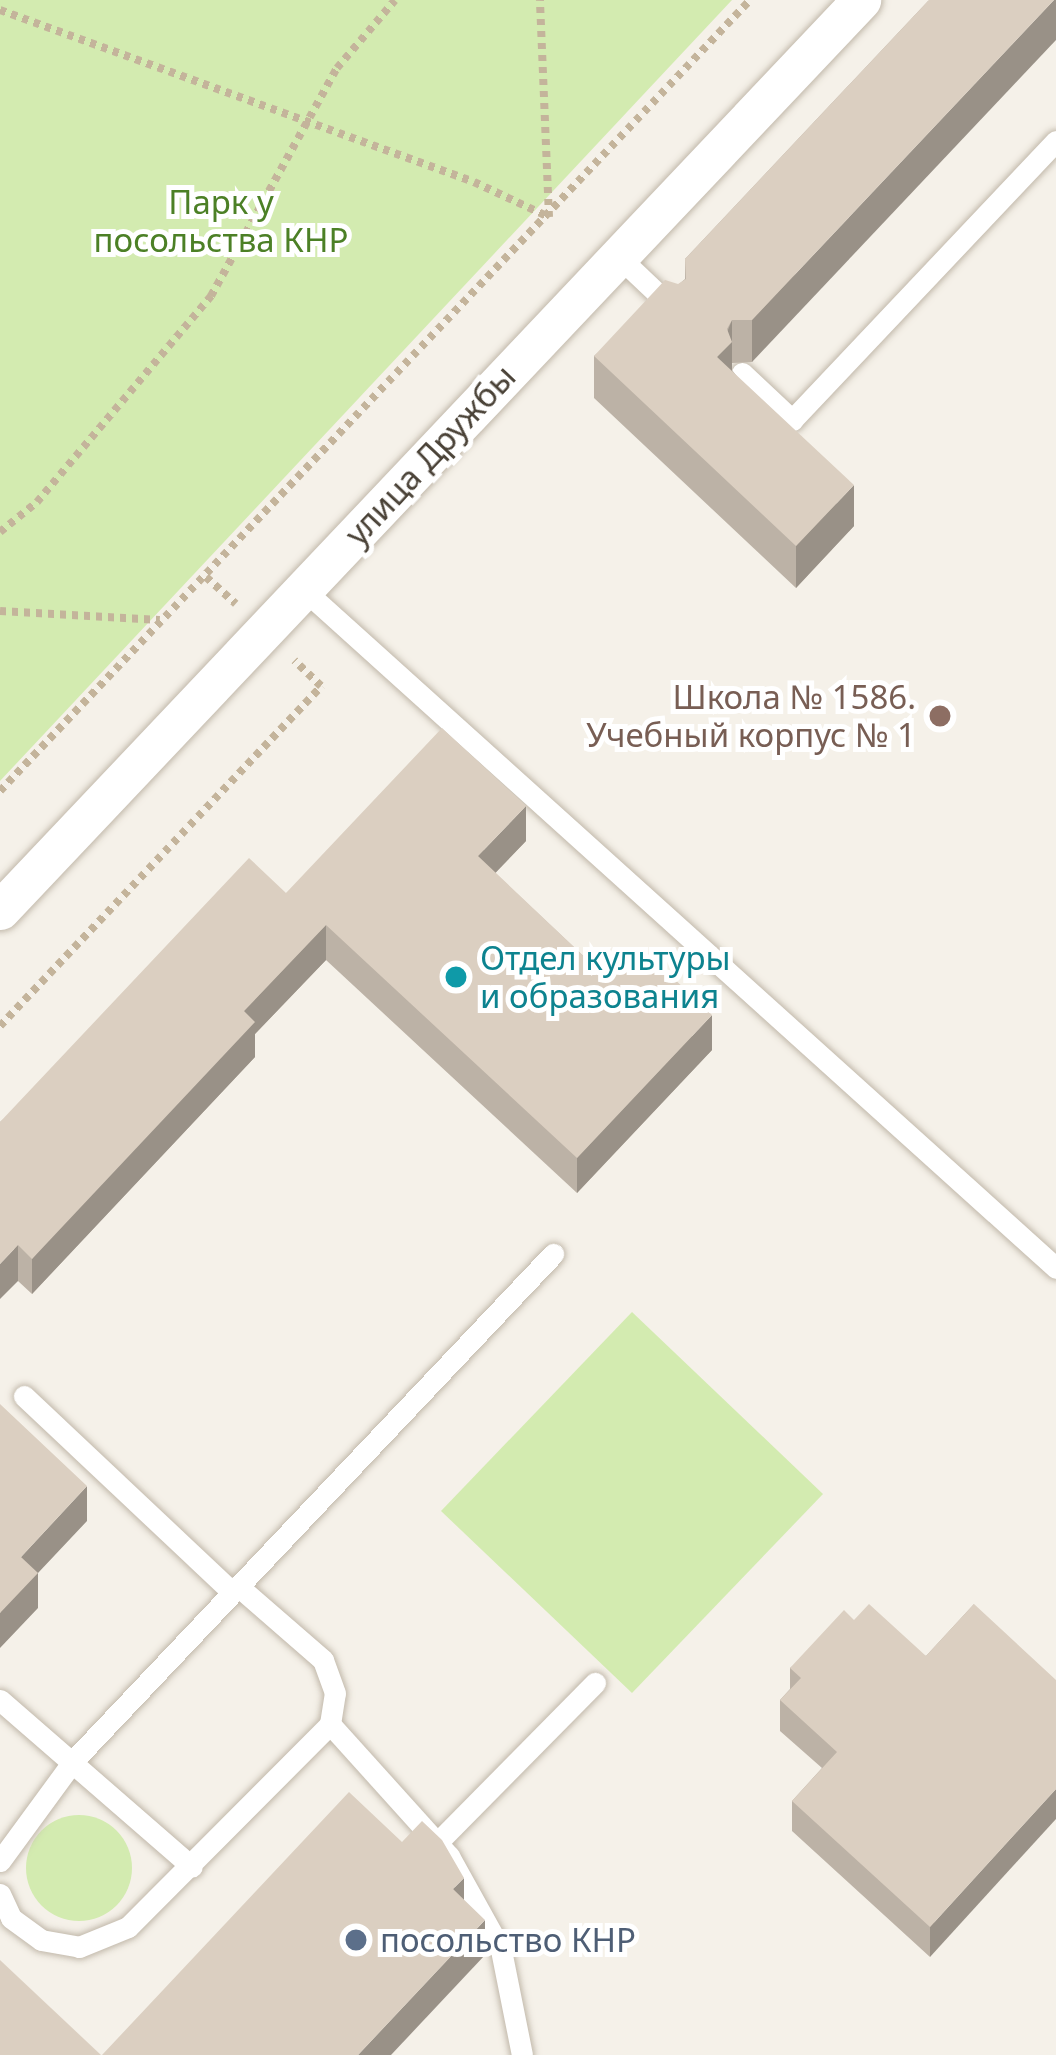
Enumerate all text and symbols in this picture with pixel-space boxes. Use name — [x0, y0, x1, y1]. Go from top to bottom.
park label: Парк у посольства КНР — [94, 182, 348, 260]
street label: улица Дружбы — [336, 357, 524, 553]
place label: Школа № 1586. Учебный корпус № 1 — [586, 677, 916, 755]
marker: Школа № 1586. Учебный корпус № 1 — [927, 703, 953, 729]
place label: Отдел культуры и образования — [480, 938, 731, 1016]
marker: Отдел культуры и образования — [443, 964, 469, 990]
place label: посольство КНР — [380, 1920, 636, 1960]
marker: посольство КНР — [343, 1927, 369, 1953]

